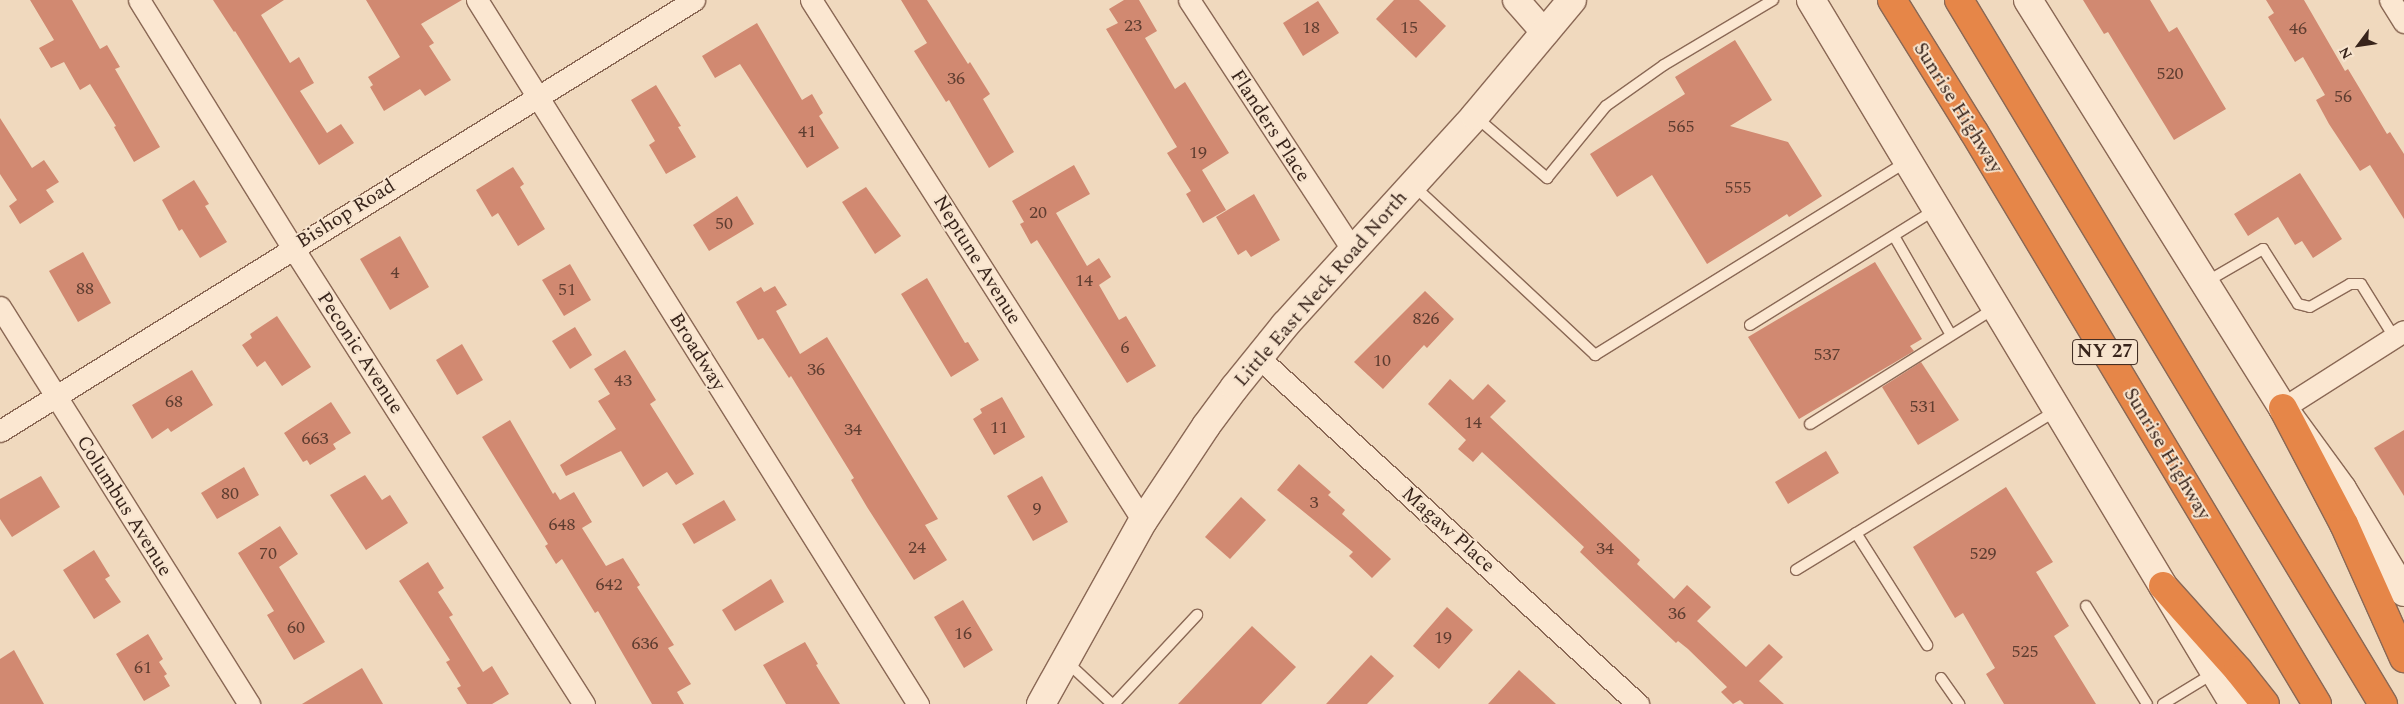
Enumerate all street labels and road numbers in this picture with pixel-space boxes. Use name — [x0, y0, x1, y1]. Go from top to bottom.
street label: Sunrise Highway — [1908, 38, 2008, 178]
street label: Flanders Place — [1225, 65, 1315, 187]
street label: Bishop Road — [292, 174, 400, 254]
street label: Little East Neck Road North — [1229, 186, 1413, 392]
street label: Neptune Avenue — [928, 191, 1026, 329]
street label: Peconic Avenue — [312, 287, 408, 419]
street label: Broadway — [664, 309, 730, 395]
road number: NY 27 — [2071, 336, 2139, 368]
street label: Sunrise Highway — [2118, 384, 2216, 524]
street label: Columbus Avenue — [71, 431, 177, 581]
street label: Magaw Place — [1396, 482, 1500, 578]

